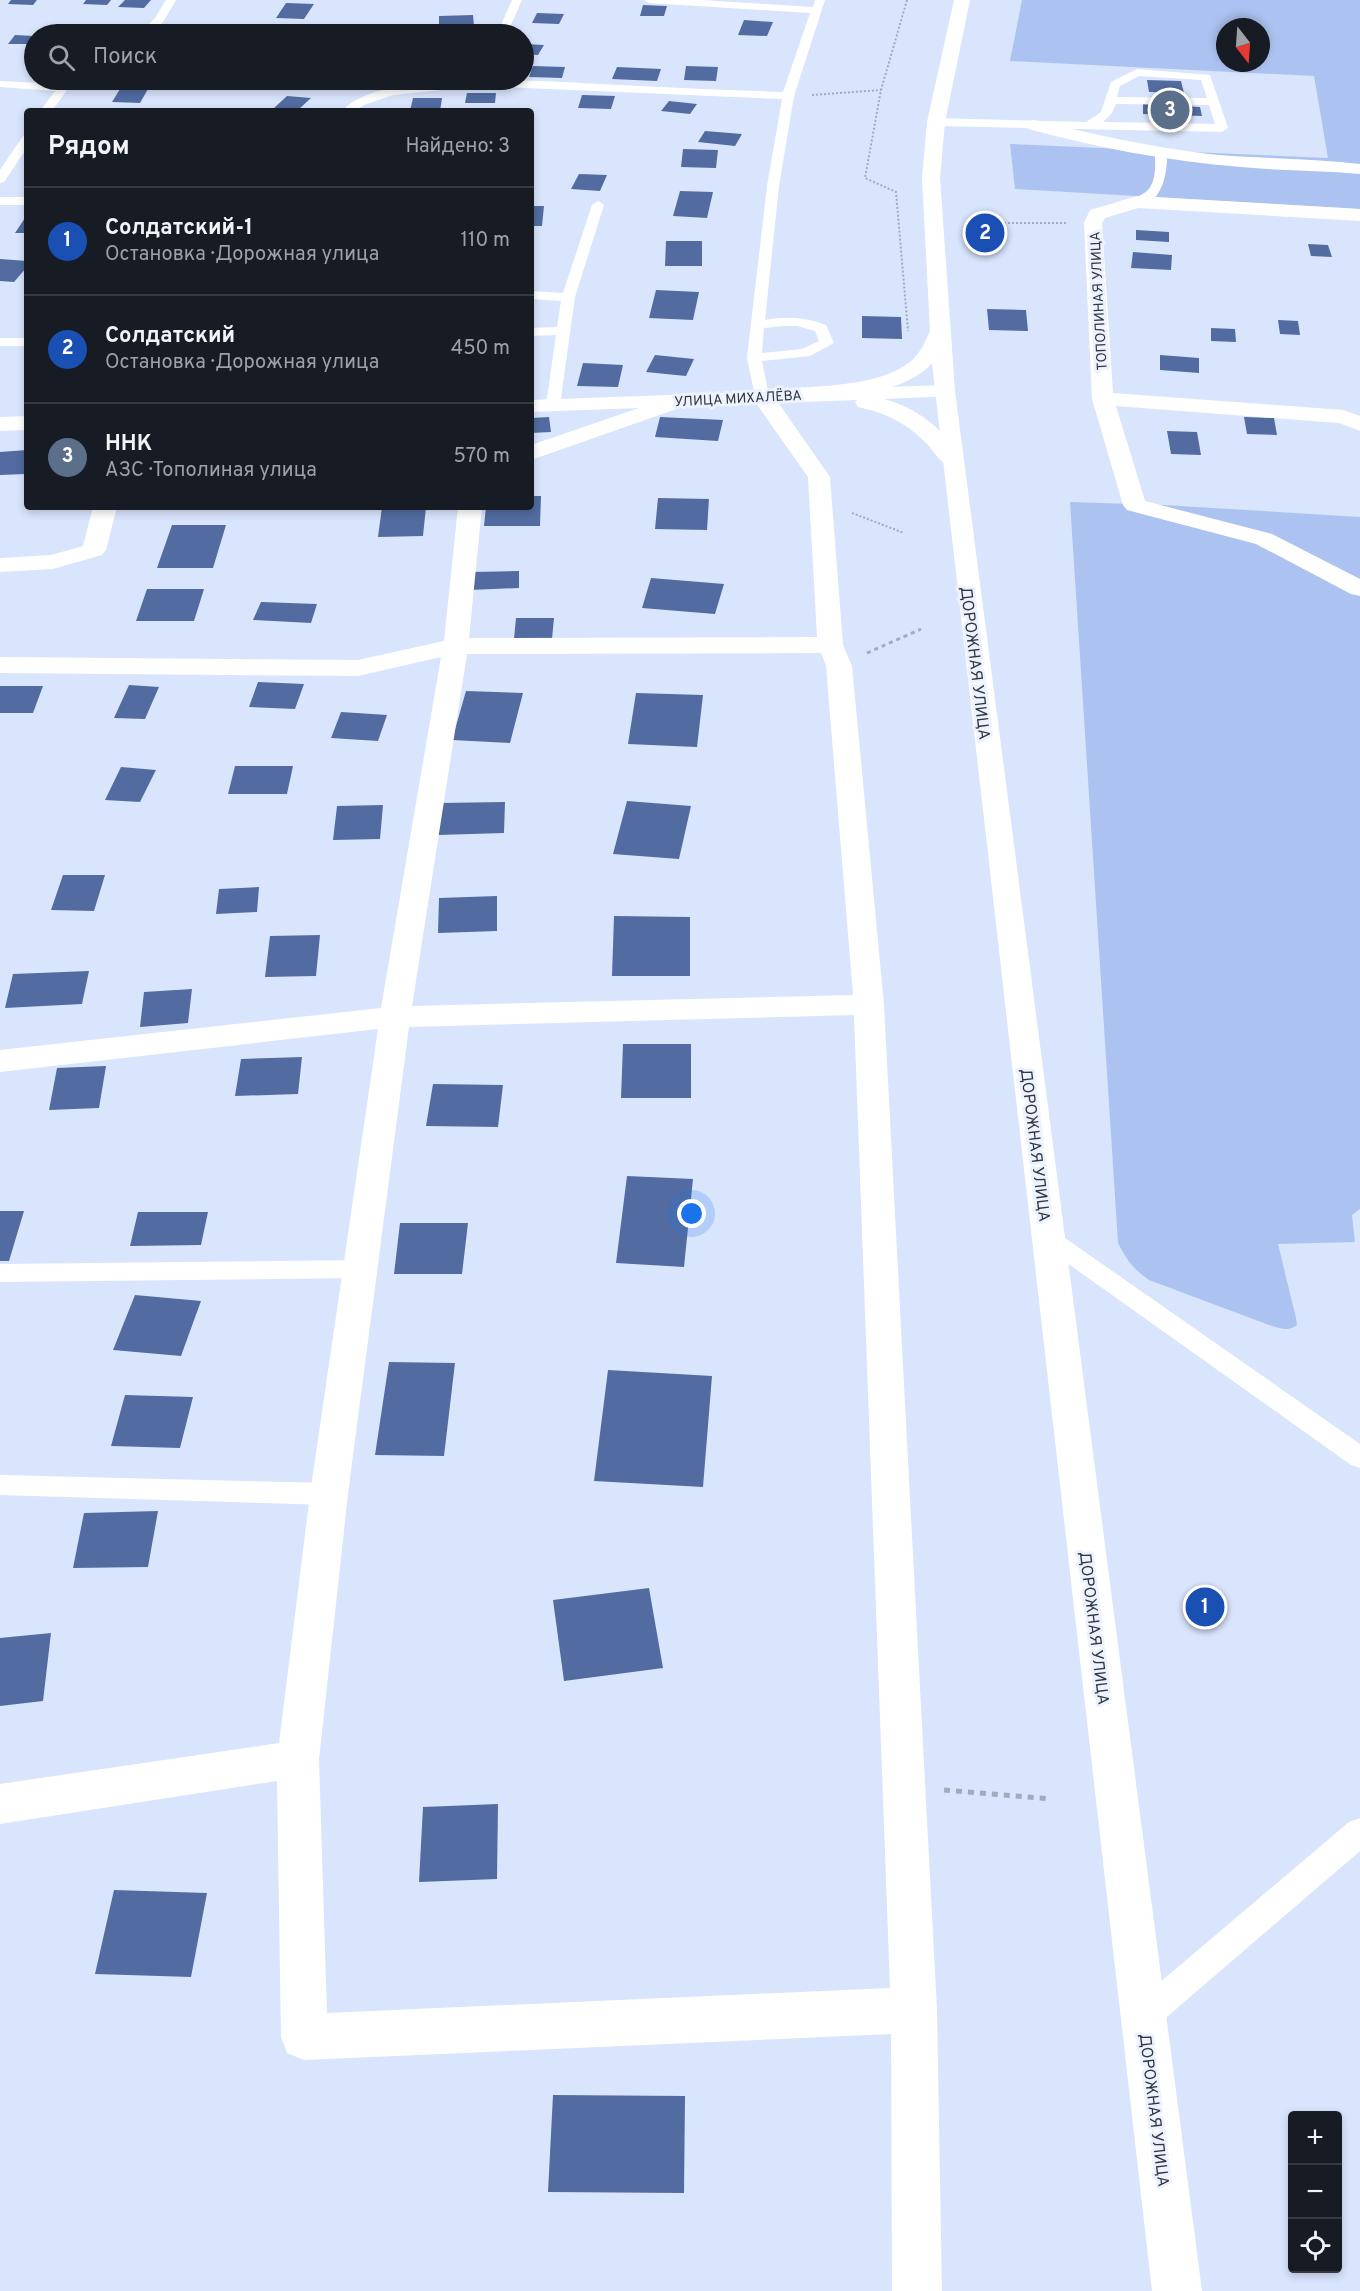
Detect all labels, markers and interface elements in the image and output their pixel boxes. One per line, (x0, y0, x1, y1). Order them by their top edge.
north arrow (1216, 18, 1270, 72)
search box (24, 24, 534, 90)
icon: search (45, 41, 78, 74)
text: Поиск (93, 44, 157, 71)
pin: 3 (1150, 88, 1190, 132)
text: Рядом (48, 131, 130, 164)
text: Найдено: 3 (406, 134, 510, 160)
pin: 2 (966, 210, 1004, 256)
text: Солдатский-1 (105, 215, 253, 242)
text: 1 (64, 228, 72, 254)
text: 110 m (461, 228, 510, 254)
street label: ТОПОЛИНАЯ УЛИЦА (1087, 231, 1112, 371)
text: Остановка · Дорожная улица (105, 242, 379, 268)
text: Солдатский (105, 323, 235, 350)
text: 2 (61, 336, 74, 362)
text: 450 m (451, 336, 510, 362)
text: Остановка · Дорожная улица (105, 350, 379, 376)
street label: УЛИЦА МИХАЛЁВА (674, 387, 802, 411)
text: ННК (105, 431, 152, 458)
text: 3 (62, 444, 74, 470)
text: 570 m (453, 444, 510, 470)
text: АЗС · Тополиная улица (105, 458, 317, 484)
street label: ДОРОЖНАЯ УЛИЦА (955, 585, 993, 741)
street label: ДОРОЖНАЯ УЛИЦА (1015, 1067, 1053, 1223)
your location (677, 1199, 706, 1228)
street label: ДОРОЖНАЯ УЛИЦА (1074, 1550, 1112, 1706)
pin: 1 (1186, 1584, 1224, 1630)
street label: ДОРОЖНАЯ УЛИЦА (1134, 2032, 1172, 2188)
map controls (1288, 2111, 1342, 2273)
button: + (1288, 2111, 1342, 2165)
button: − (1288, 2165, 1342, 2219)
button: locate (1288, 2219, 1342, 2273)

